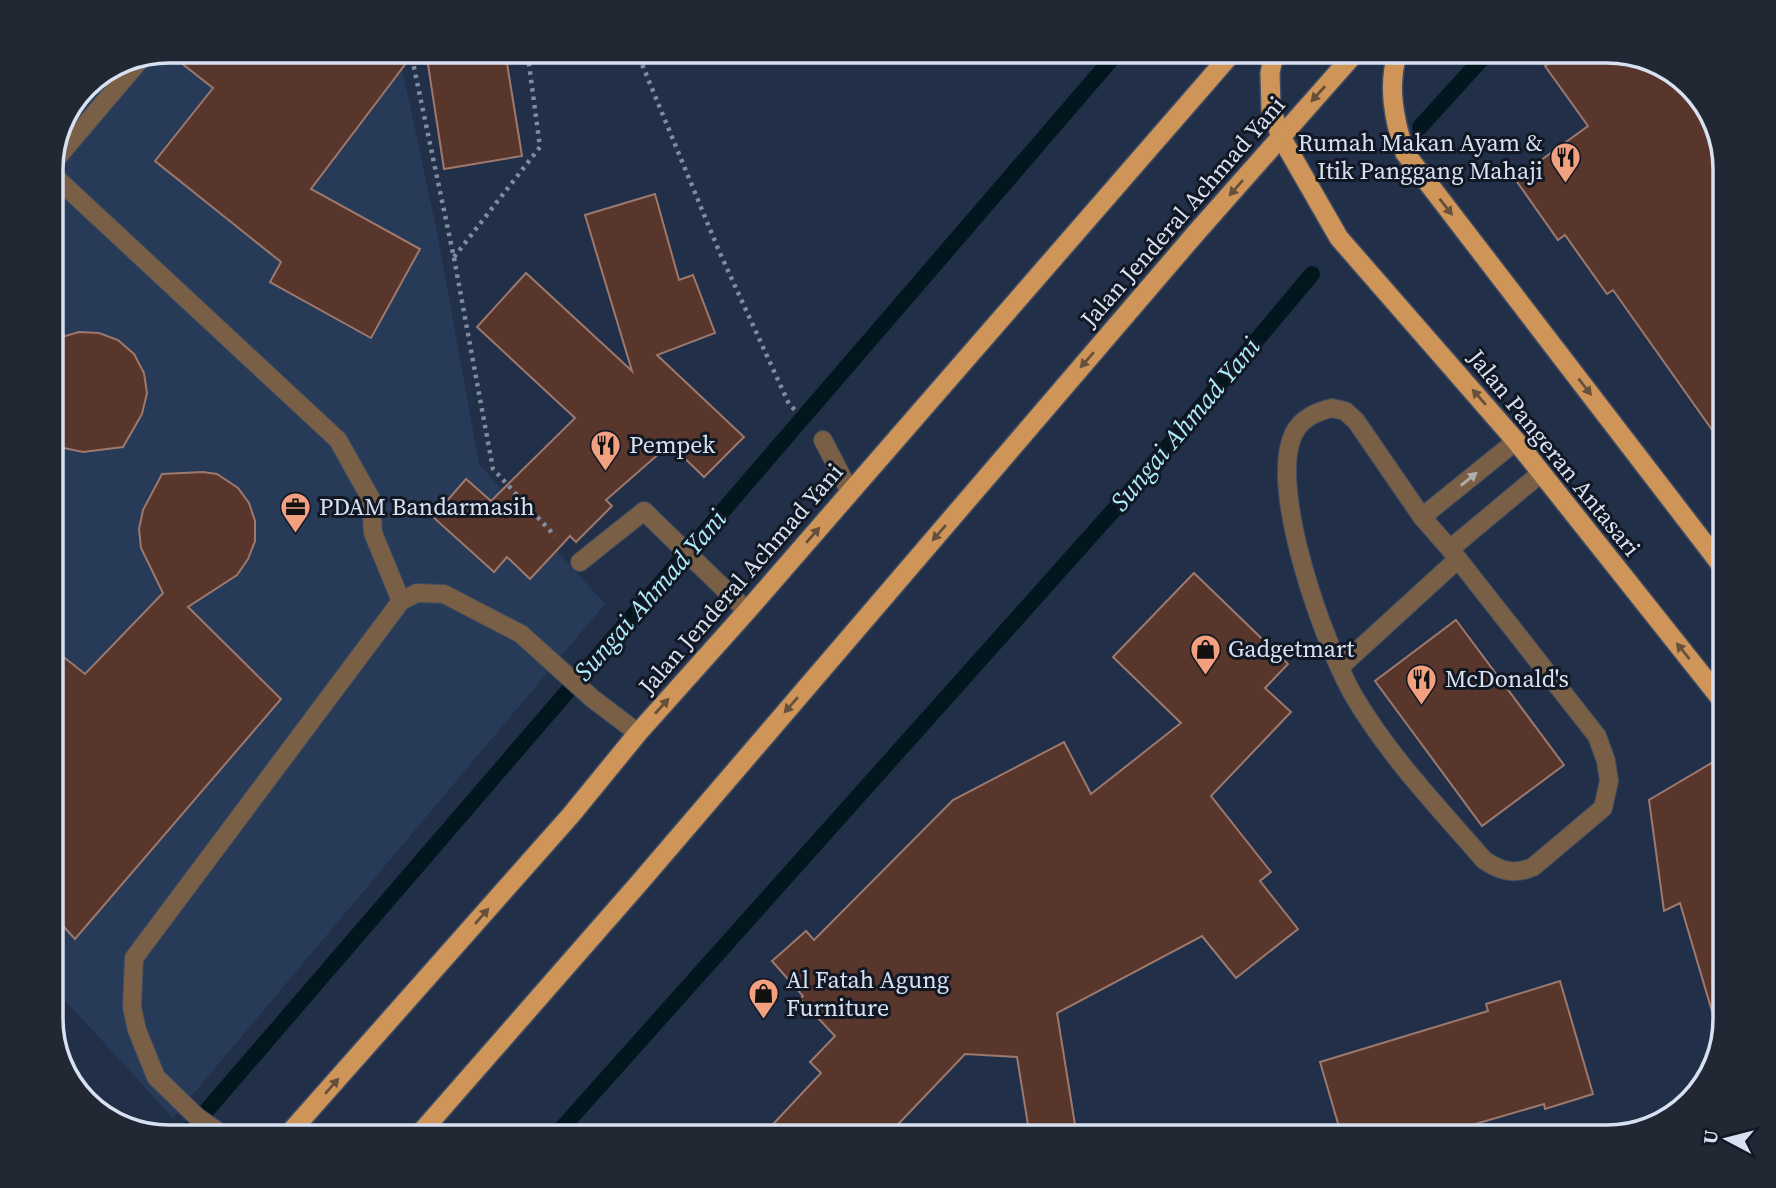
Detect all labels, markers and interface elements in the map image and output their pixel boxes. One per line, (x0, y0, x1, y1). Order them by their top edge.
one-way arrow (1311, 86, 1327, 103)
street label: Jalan Jenderal Achmad Yani (1072, 89, 1292, 335)
place label: Rumah Makan Ayam & Itik Panggang Mahaji (1298, 126, 1543, 187)
restaurant icon: Rumah Makan Ayam & Itik Panggang Mahaji (1549, 140, 1583, 184)
one-way arrow (1228, 179, 1244, 197)
one-way arrow (1439, 197, 1454, 215)
water label: Sungai Ahmad Yani (1102, 330, 1268, 518)
street label: Jalan Pangeran Antasari (1460, 342, 1648, 563)
one-way arrow (1079, 351, 1095, 369)
one-way arrow (1577, 378, 1591, 396)
one-way arrow (1471, 389, 1487, 406)
restaurant icon: Pempek (589, 428, 623, 472)
place label: Pempek (629, 428, 716, 461)
street label: Jalan Jenderal Achmad Yani (630, 456, 850, 702)
one-way arrow (1461, 472, 1478, 487)
office icon: PDAM Bandarmasih (279, 490, 313, 534)
place label: PDAM Bandarmasih (319, 490, 535, 523)
water label: Sungai Ahmad Yani (565, 502, 735, 688)
one-way arrow (931, 524, 947, 542)
one-way arrow (805, 526, 821, 544)
shop icon: Gadgetmart (1188, 632, 1222, 676)
place label: Gadgetmart (1228, 632, 1355, 665)
one-way arrow (1676, 642, 1690, 660)
restaurant icon: McDonald's (1405, 662, 1439, 706)
place label: McDonald's (1445, 662, 1569, 695)
one-way arrow (654, 697, 670, 715)
one-way arrow (784, 697, 799, 714)
one-way arrow (474, 907, 489, 924)
place label: Al Fatah Agung Furniture (786, 963, 949, 1024)
shop icon: Al Fatah Agung Furniture (746, 977, 780, 1021)
one-way arrow (324, 1077, 340, 1095)
north arrow (1692, 1104, 1762, 1174)
text: U (1696, 1128, 1724, 1145)

